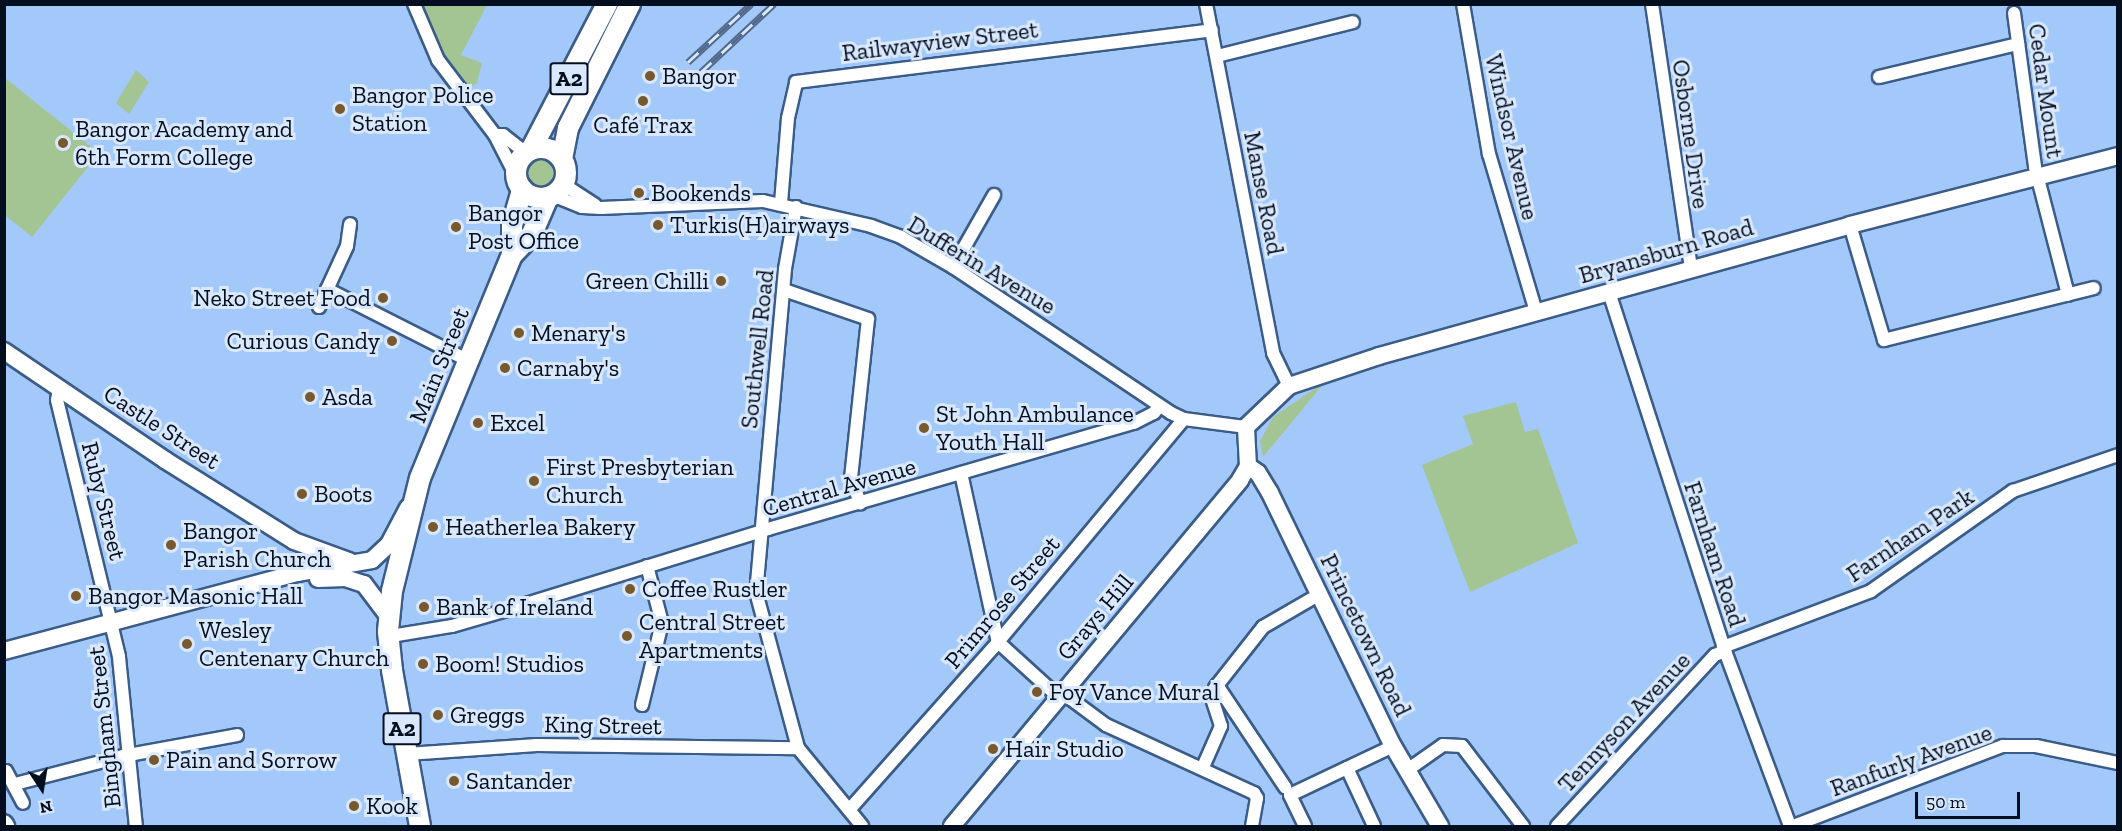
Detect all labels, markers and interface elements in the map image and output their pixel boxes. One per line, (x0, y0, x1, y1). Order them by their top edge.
street label: Railwayview Street (840, 15, 1040, 67)
street label: Cedar Mount (2022, 22, 2070, 160)
street label: Windsor Avenue (1479, 51, 1545, 223)
street label: Osborne Drive (1666, 58, 1716, 210)
road number: A2 (550, 60, 588, 98)
place label: Bangor (662, 62, 737, 90)
marker: Bangor (643, 69, 657, 83)
place label: Bangor Police Station (352, 81, 494, 137)
marker: Café Trax (636, 94, 650, 108)
marker: Bangor Police Station (333, 102, 347, 116)
place label: Café Trax (593, 111, 693, 139)
place label: Bangor Academy and 6th Form College (75, 115, 295, 171)
street label: Manse Road (1238, 129, 1290, 257)
marker: Bangor Academy and 6th Form College (56, 136, 70, 150)
place label: Bookends (651, 179, 751, 207)
marker: Bookends (632, 186, 646, 200)
place label: Bangor Post Office (468, 199, 579, 255)
street label: Dufferin Avenue (902, 209, 1062, 321)
place label: Turkis(H)airways (670, 211, 850, 239)
street label: Bryansburn Road (1576, 212, 1756, 290)
marker: Turkis(H)airways (651, 218, 665, 232)
marker: Bangor Post Office (449, 220, 463, 234)
place label: Green Chilli (585, 267, 709, 295)
street label: Southwell Road (734, 268, 780, 430)
marker: Green Chilli (714, 274, 728, 288)
place label: Neko Street Food (193, 284, 371, 312)
marker: Neko Street Food (376, 291, 390, 305)
street label: Main Street (403, 303, 475, 427)
place label: Menary's (531, 319, 626, 347)
marker: Menary's (512, 326, 526, 340)
place label: Curious Candy (226, 327, 380, 355)
marker: Curious Candy (385, 334, 399, 348)
place label: Carnaby's (517, 354, 619, 382)
marker: Carnaby's (498, 361, 512, 375)
street label: Castle Street (98, 379, 226, 475)
place label: Asda (322, 383, 373, 411)
marker: Asda (303, 390, 317, 404)
place label: St John Ambulance Youth Hall (936, 400, 1135, 456)
place label: Excel (490, 409, 545, 437)
marker: Excel (471, 416, 485, 430)
marker: St John Ambulance Youth Hall (917, 421, 931, 435)
street label: Ruby Street (75, 439, 133, 563)
street label: Central Avenue (759, 451, 919, 523)
place label: First Presbyterian Church (546, 453, 734, 509)
marker: First Presbyterian Church (527, 474, 541, 488)
street label: Farnham Road (1678, 478, 1752, 630)
place label: Boots (314, 480, 373, 508)
street label: Farnham Park (1841, 482, 1979, 588)
marker: Boots (295, 487, 309, 501)
place label: Heatherlea Bakery (445, 513, 635, 541)
place label: Bangor Parish Church (183, 517, 331, 573)
marker: Heatherlea Bakery (426, 520, 440, 534)
street label: Primrose Street (938, 530, 1066, 674)
marker: Bangor Parish Church (164, 538, 178, 552)
street label: Princetown Road (1314, 549, 1418, 721)
street label: Grays Hill (1051, 568, 1139, 666)
place label: Coffee Rustler (642, 575, 788, 603)
place label: Bangor Masonic Hall (88, 582, 303, 610)
marker: Coffee Rustler (623, 582, 637, 596)
marker: Bangor Masonic Hall (69, 589, 83, 603)
place label: Bank of Ireland (436, 593, 593, 621)
marker: Bank of Ireland (417, 600, 431, 614)
place label: Central Street Apartments (639, 608, 785, 664)
place label: Wesley Centenary Church (199, 616, 390, 672)
marker: Central Street Apartments (620, 629, 634, 643)
marker: Wesley Centenary Church (180, 637, 194, 651)
street label: Bingham Street (81, 645, 127, 809)
street label: Tennyson Avenue (1552, 646, 1696, 798)
place label: Boom! Studios (435, 650, 584, 678)
marker: Boom! Studios (416, 657, 430, 671)
place label: Foy Vance Mural (1049, 678, 1221, 706)
marker: Foy Vance Mural (1030, 685, 1044, 699)
place label: Greggs (450, 701, 525, 729)
marker: Greggs (431, 708, 445, 722)
road number: A2 (382, 710, 422, 748)
street label: King Street (544, 710, 662, 740)
street label: Ranfurly Avenue (1826, 717, 1996, 803)
place label: Hair Studio (1005, 735, 1124, 763)
marker: Hair Studio (986, 742, 1000, 756)
place label: Pain and Sorrow (166, 746, 337, 774)
marker: Pain and Sorrow (147, 753, 161, 767)
north arrow (12, 759, 72, 819)
place label: Santander (466, 767, 573, 795)
marker: Santander (447, 774, 461, 788)
scale bar (1918, 780, 2023, 818)
text: 50 m (1926, 791, 1965, 813)
place label: Kook (366, 792, 418, 820)
text: N (38, 797, 54, 818)
marker: Kook (347, 799, 361, 813)

